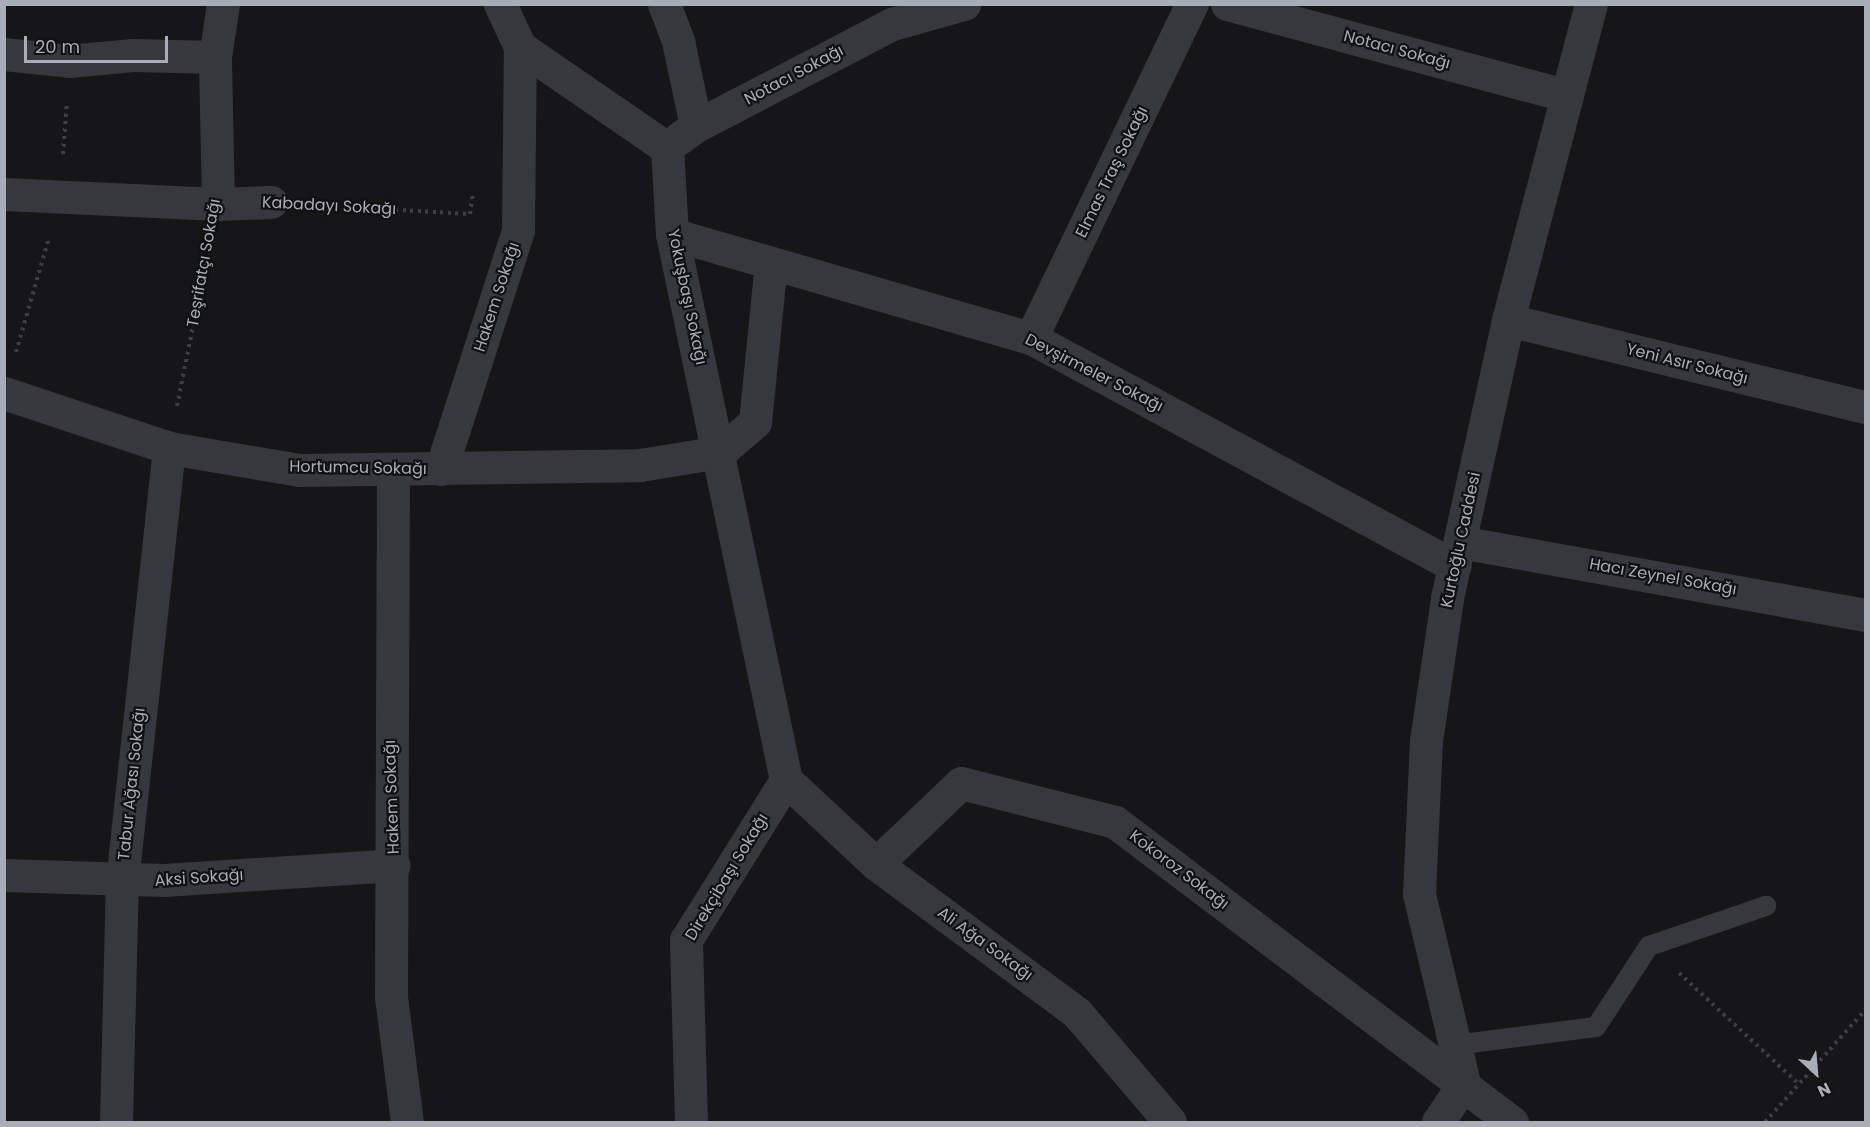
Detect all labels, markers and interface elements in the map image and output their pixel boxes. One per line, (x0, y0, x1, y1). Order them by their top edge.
scale bar (27, 24, 171, 62)
street label: Notacı Sokağı (1342, 27, 1452, 73)
text: 20 m (35, 34, 80, 59)
street label: Notacı Sokağı (741, 41, 847, 109)
street label: Elmas Traş Sokağı (1072, 103, 1152, 241)
street label: Kabadayı Sokağı (261, 193, 397, 219)
street label: Teşrifatçı Sokağı (183, 197, 225, 329)
street label: Yokuşbaşı Sokağı (663, 227, 711, 367)
street label: Hakem Sokağı (470, 240, 524, 354)
street label: Devşirmeler Sokağı (1022, 330, 1166, 416)
street label: Yeni Asır Sokağı (1624, 340, 1750, 388)
street label: Hortumcu Sokağı (289, 457, 427, 479)
street label: Kurtoğlu Caddesi (1437, 470, 1485, 610)
street label: Hacı Zeynel Sokağı (1588, 555, 1738, 599)
street label: Tabur Ağası Sokağı (114, 707, 150, 861)
street label: Hakem Sokağı (380, 740, 404, 854)
street label: Direkçibaşı Sokağı (682, 810, 772, 944)
street label: Kokoroz Sokağı (1126, 826, 1232, 914)
street label: Aksi Sokağı (154, 865, 244, 891)
street label: Ali Ağa Sokağı (934, 903, 1036, 985)
north arrow (1786, 1043, 1846, 1103)
text: N (1814, 1077, 1835, 1103)

